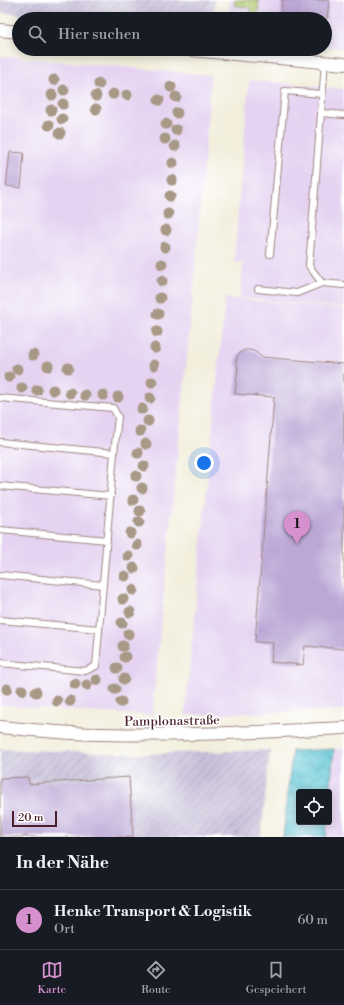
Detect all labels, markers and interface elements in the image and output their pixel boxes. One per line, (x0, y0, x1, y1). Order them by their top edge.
search box (12, 12, 332, 56)
icon: search (26, 23, 48, 45)
text: Hier suchen (58, 25, 140, 44)
your location (194, 453, 214, 473)
pin: 1 (284, 511, 310, 544)
street label: Pamplonastraße (124, 712, 220, 730)
map controls (296, 789, 332, 825)
button: locate (296, 789, 332, 825)
scale bar (12, 809, 57, 828)
text: 20 m (18, 811, 43, 825)
text: In der Nähe (16, 852, 109, 874)
text: Henke Transport & Logistik (54, 902, 252, 921)
text: 1 (26, 912, 32, 928)
text: 60 m (297, 912, 328, 928)
text: Ort (54, 921, 75, 937)
tab: Karte (38, 959, 66, 997)
tab: Route (141, 959, 171, 997)
tab: Gespeichert (246, 959, 306, 997)

